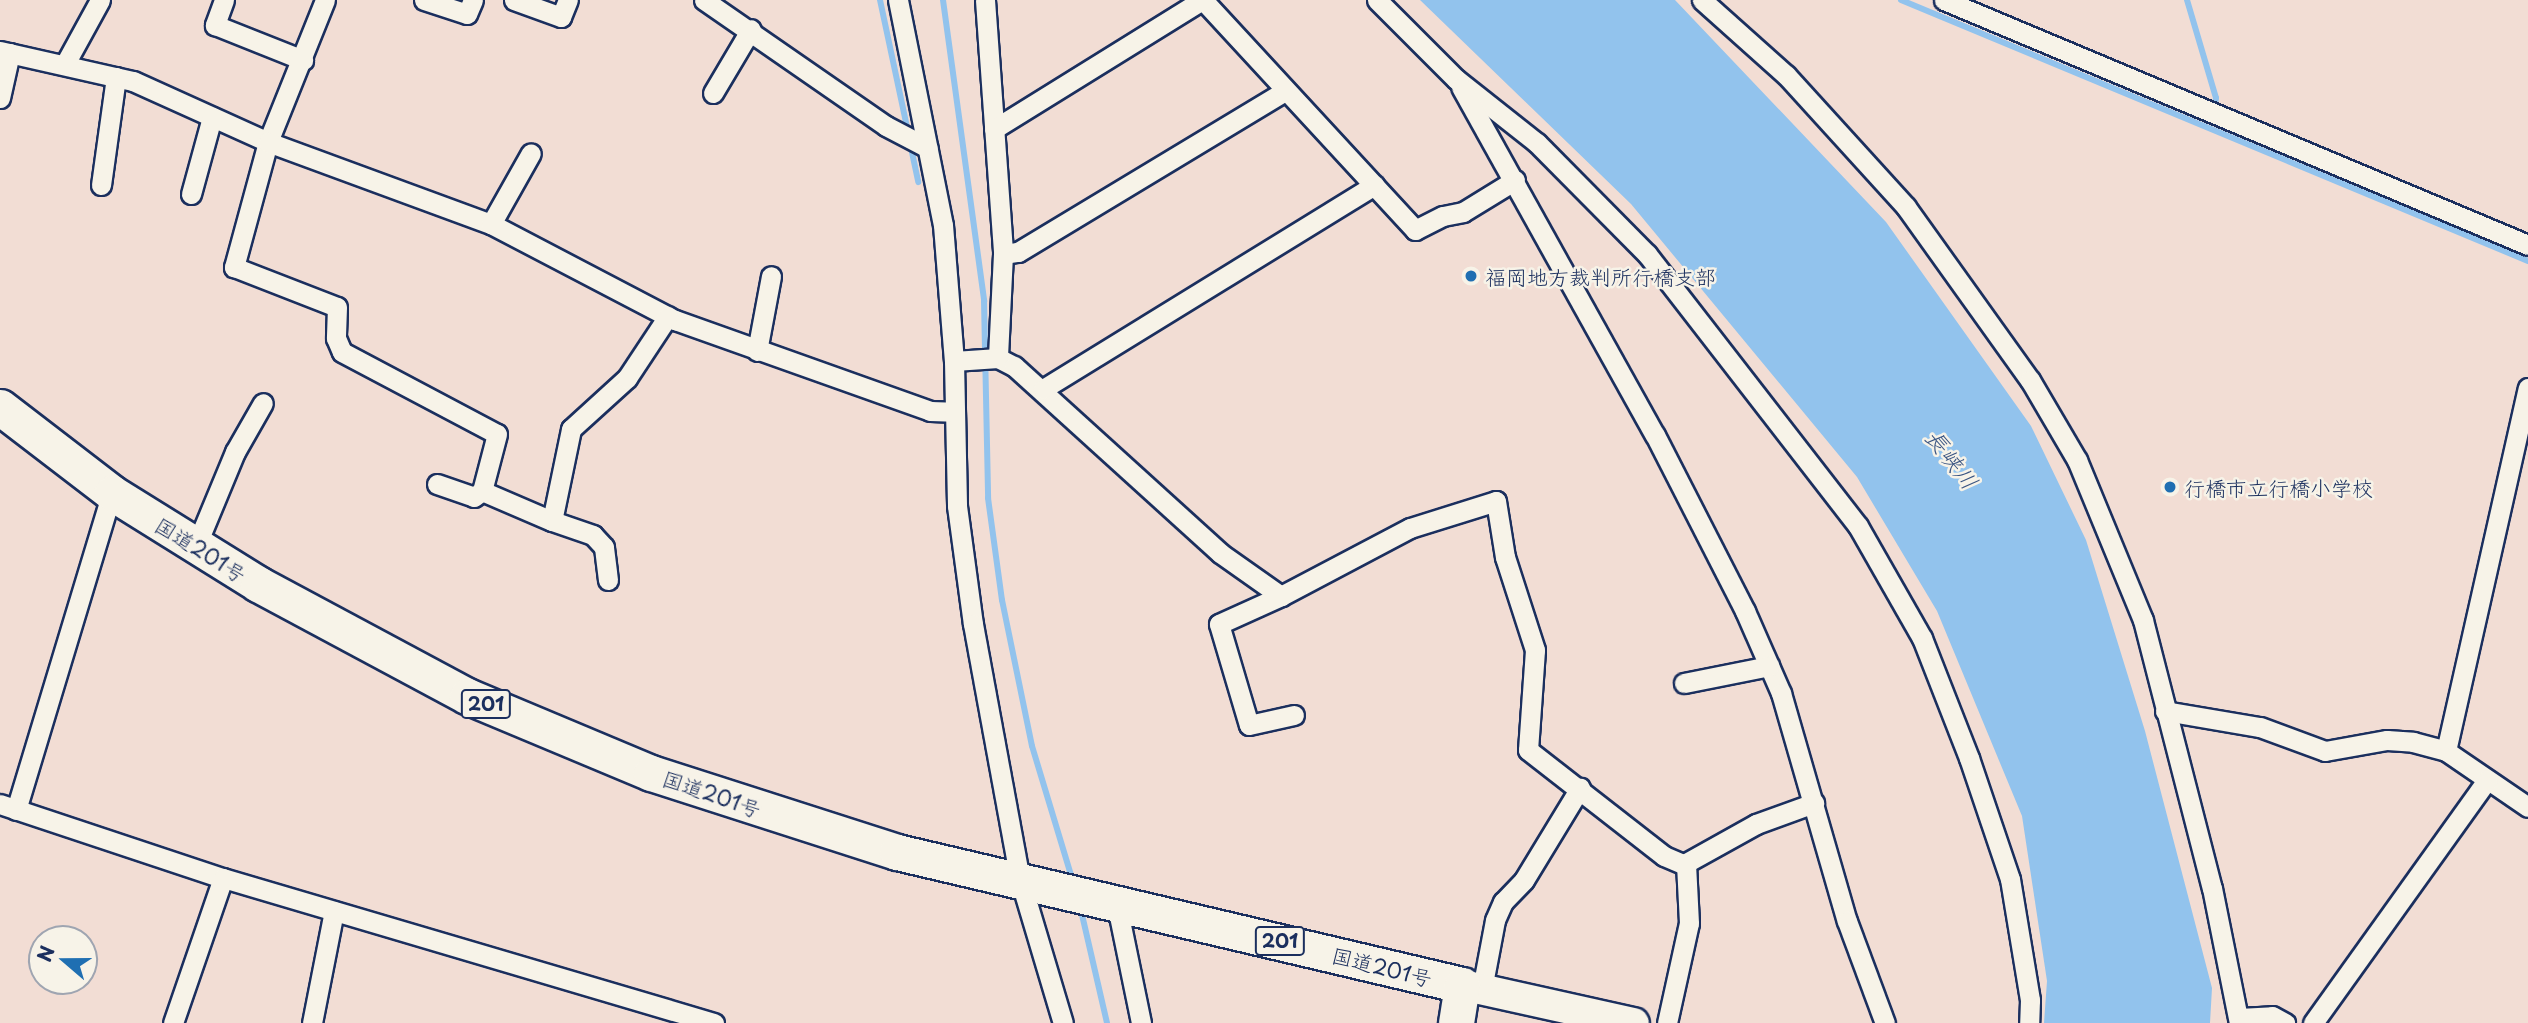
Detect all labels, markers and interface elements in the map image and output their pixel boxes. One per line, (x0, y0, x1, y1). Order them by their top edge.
place label: 福岡地方裁判所行橋支部 (1485, 263, 1716, 289)
marker: 福岡地方裁判所行橋支部 (1463, 268, 1479, 284)
water label: 長峡川 (1920, 423, 1984, 495)
place label: 行橋市立行橋小学校 (2184, 474, 2373, 500)
marker: 行橋市立行橋小学校 (2162, 479, 2178, 495)
street label: 国道201号 (151, 511, 251, 587)
road number: 201 (460, 688, 512, 720)
street label: 国道201号 (659, 764, 765, 822)
north arrow (28, 925, 98, 995)
road number: 201 (1254, 925, 1306, 956)
street label: 国道201号 (1329, 941, 1435, 991)
text: N (29, 942, 61, 965)

